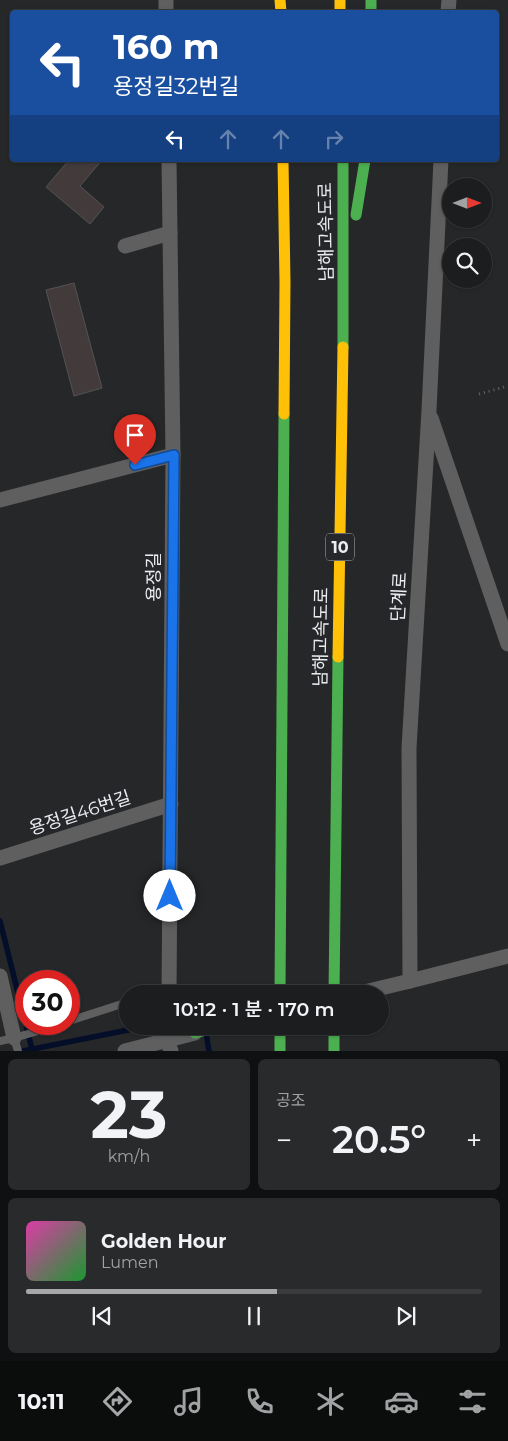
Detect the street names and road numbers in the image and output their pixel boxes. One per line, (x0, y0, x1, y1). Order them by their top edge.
street label: 남해고속도로 (314, 182, 338, 282)
road number: 10 (326, 534, 354, 560)
street label: 용정길 (143, 552, 165, 602)
street label: 단계로 (387, 572, 411, 622)
street label: 남해고속도로 (309, 587, 333, 687)
street label: 용정길46번길 (26, 786, 134, 840)

